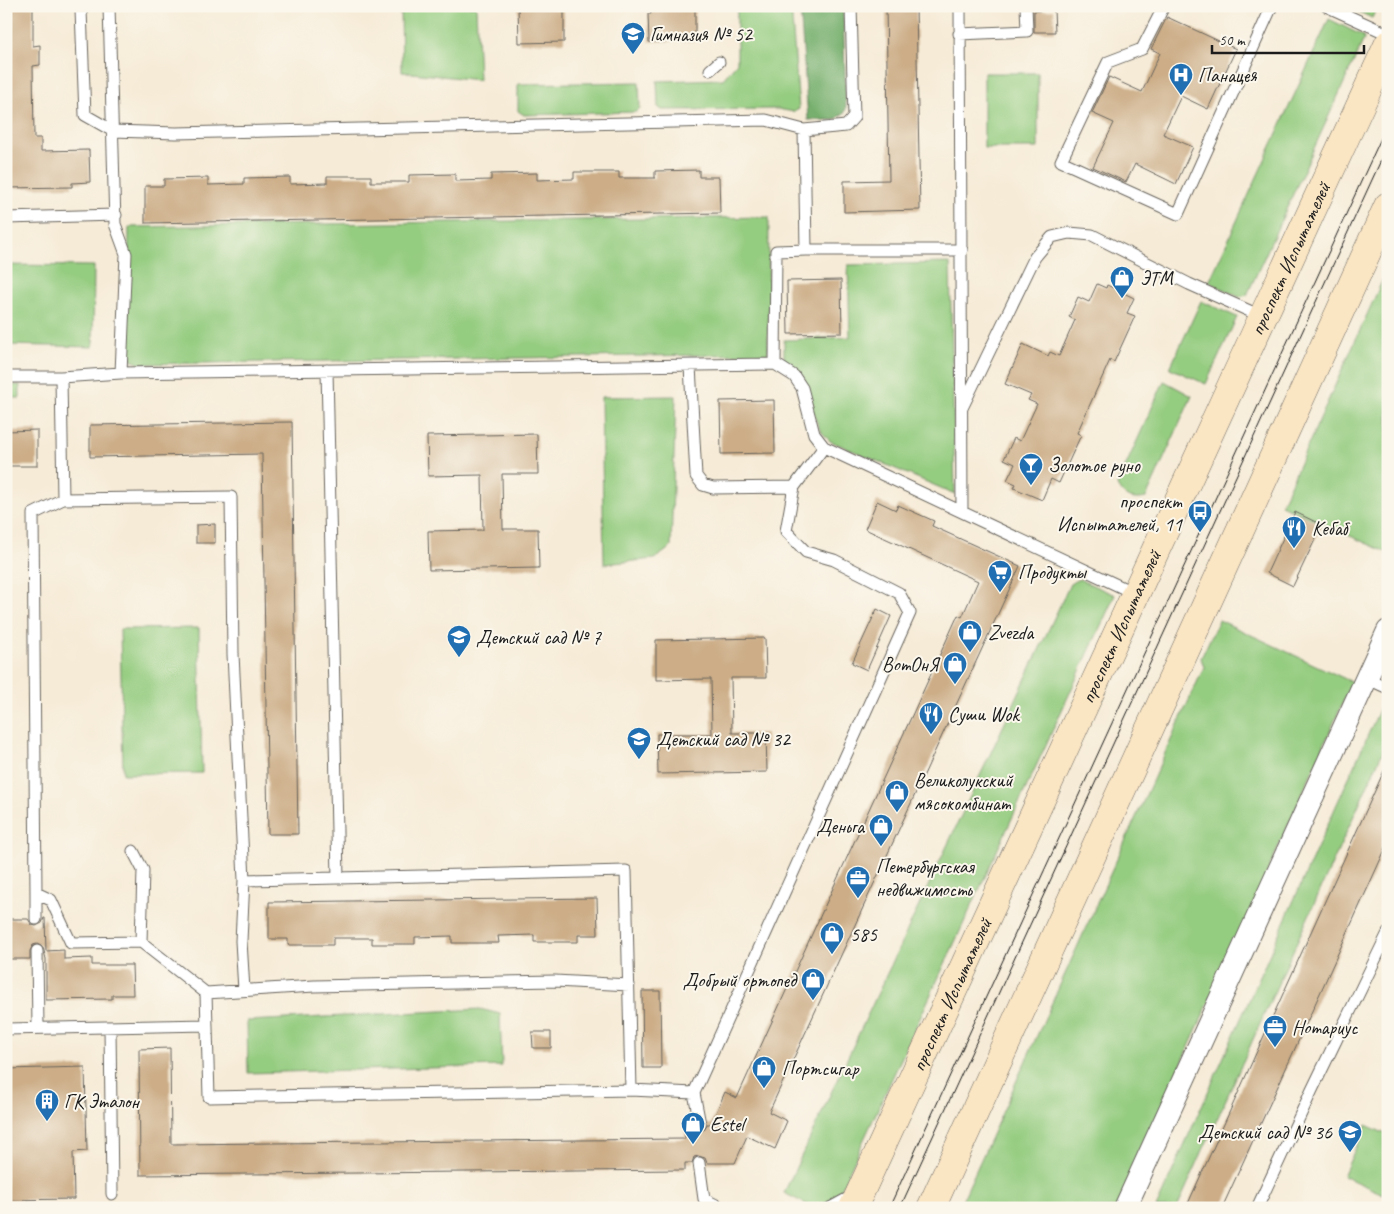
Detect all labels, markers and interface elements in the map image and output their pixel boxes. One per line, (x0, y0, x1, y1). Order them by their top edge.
school or university icon: Гимназия № 52 (620, 21, 646, 55)
place label: Гимназия № 52 (650, 22, 754, 47)
scale bar (1212, 22, 1364, 54)
text: 50 m (1219, 31, 1246, 50)
hospital icon: Панацея (1168, 62, 1194, 96)
place label: Панацея (1198, 63, 1257, 88)
street label: проспект Испытателей (1244, 177, 1337, 339)
shop icon: ЭТМ (1109, 265, 1135, 299)
place label: ЭТМ (1140, 266, 1174, 291)
bar icon: Золотое руно (1018, 452, 1044, 486)
place label: Золотое руно (1048, 453, 1141, 478)
place label: проспект Испытателей, 11 (1057, 489, 1183, 537)
bus stop icon: проспект Испытателей, 11 (1187, 499, 1213, 533)
restaurant icon: Кебаб (1281, 515, 1307, 549)
place label: Кебаб (1312, 516, 1351, 541)
street label: проспект Испытателей (1075, 545, 1168, 707)
supermarket icon: Продукты (987, 559, 1013, 593)
place label: Продукты (1018, 560, 1087, 585)
shop icon: Zvezda (957, 619, 983, 653)
place label: Zvezda (988, 620, 1035, 645)
school or university icon: Детский сад № 7 (446, 624, 472, 658)
place label: Детский сад № 7 (476, 625, 602, 650)
shop icon: ВотОнЯ (942, 651, 968, 685)
place label: ВотОнЯ (882, 652, 941, 677)
restaurant icon: Суши Wok (918, 701, 944, 735)
place label: Суши Wok (948, 702, 1020, 727)
school or university icon: Детский сад № 32 (626, 726, 652, 760)
place label: Детский сад № 32 (656, 727, 792, 752)
place label: Великолукский мясокомбинат (914, 768, 1014, 816)
shop icon: Великолукский мясокомбинат (884, 779, 910, 813)
shop icon: Деньга (868, 813, 894, 847)
place label: Деньга (816, 814, 866, 839)
place label: Петербургская недвижимость (876, 854, 976, 902)
office icon: Петербургская недвижимость (845, 865, 871, 899)
street label: проспект Испытателей (906, 913, 998, 1075)
shop icon: 585 (819, 921, 845, 955)
place label: 585 (850, 922, 878, 947)
shop icon: Добрый ортопед (800, 967, 826, 1001)
place label: Добрый ортопед (683, 968, 798, 993)
office icon: Нотариус (1262, 1014, 1288, 1048)
place label: Нотариус (1292, 1015, 1358, 1040)
shop icon: Портсигар (751, 1055, 777, 1089)
place label: Портсигар (782, 1056, 860, 1081)
building icon: ГК Эталон (34, 1088, 60, 1122)
place label: ГК Эталон (64, 1089, 140, 1114)
shop icon: Estel (680, 1111, 706, 1145)
place label: Estel (710, 1112, 748, 1137)
school or university icon: Детский сад № 36 (1337, 1119, 1363, 1153)
place label: Детский сад № 36 (1198, 1120, 1333, 1145)

